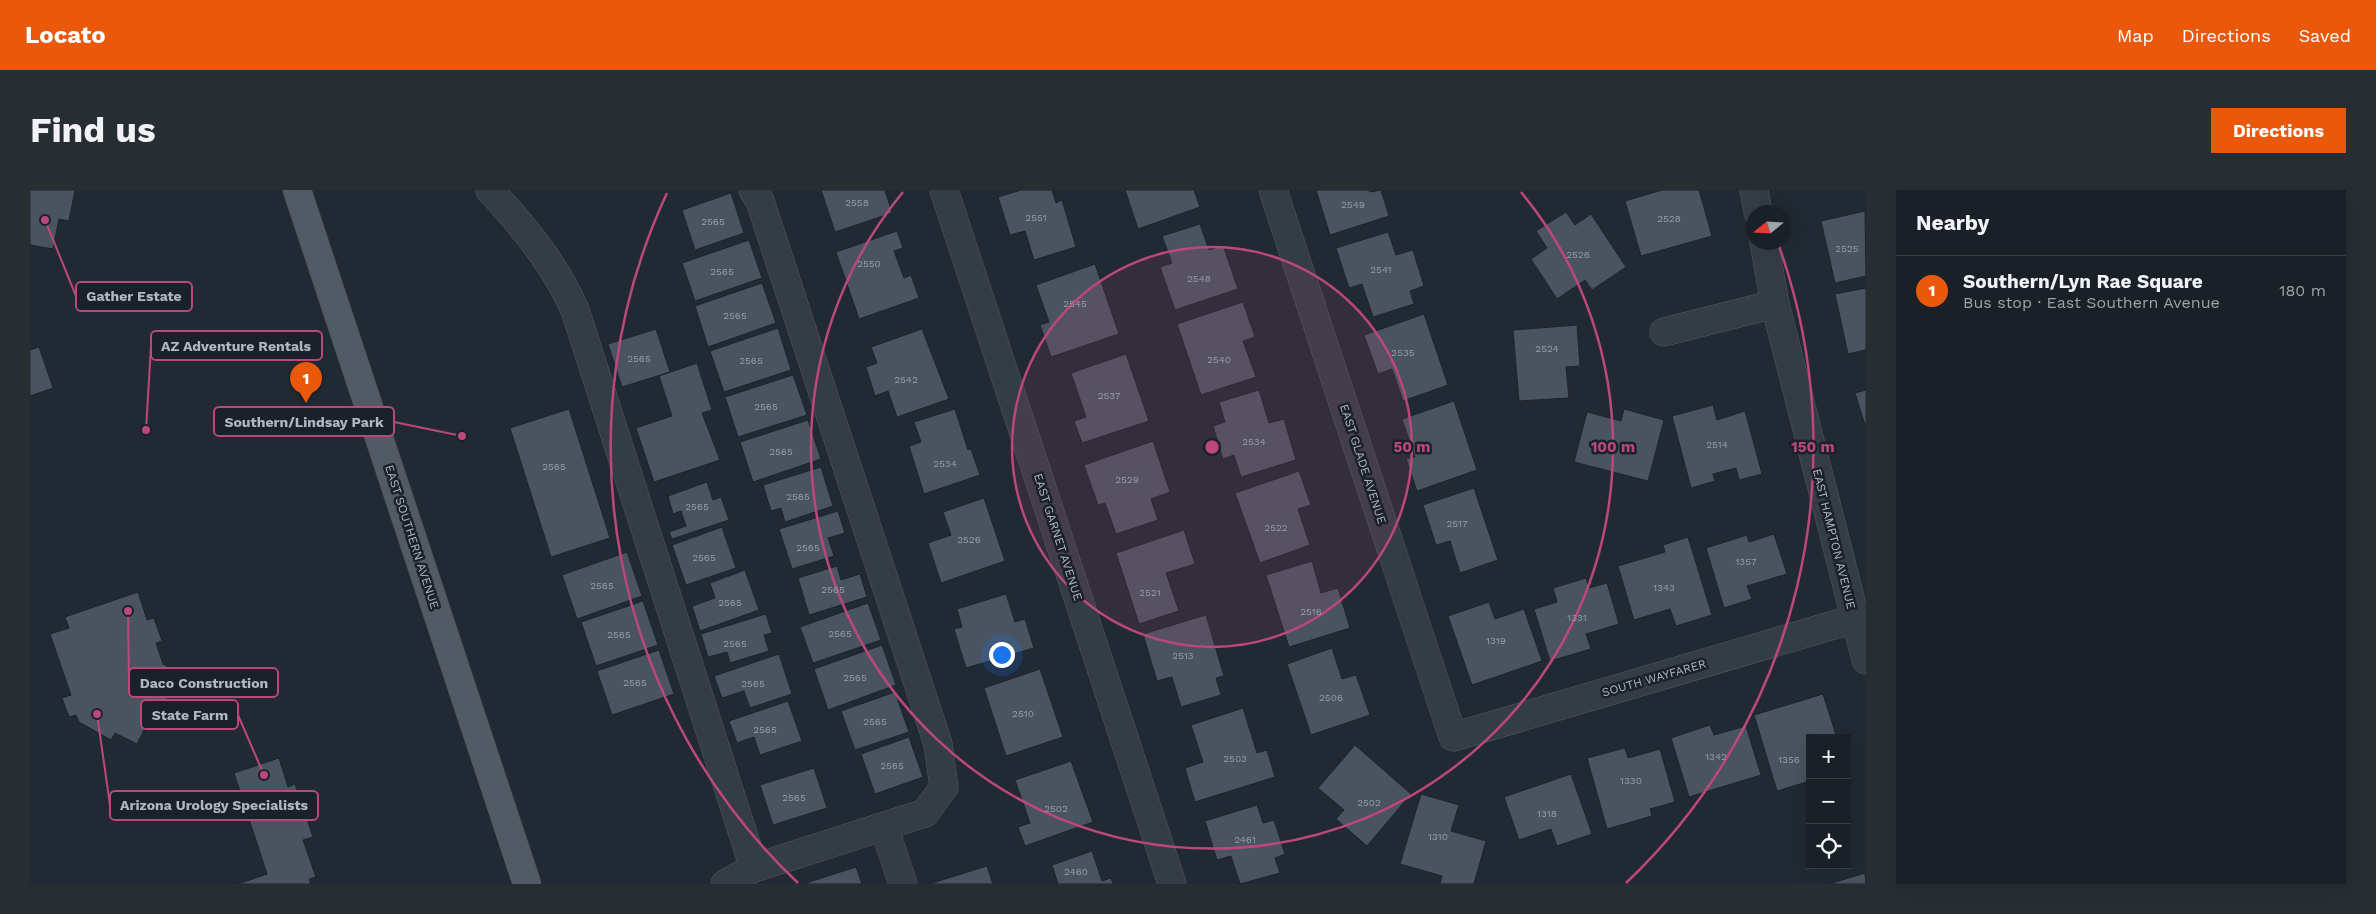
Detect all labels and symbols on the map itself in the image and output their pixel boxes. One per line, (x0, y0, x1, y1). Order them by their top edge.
house number: 2558 (845, 197, 869, 208)
house number: 2549 (1341, 199, 1365, 210)
north arrow (1746, 205, 1791, 250)
house number: 2551 (1025, 212, 1047, 223)
house number: 2528 (1657, 213, 1681, 224)
house number: 2565 (701, 216, 725, 227)
house number: 2525 (1835, 243, 1859, 254)
house number: 2526 (1566, 249, 1590, 260)
house number: 2550 (857, 258, 881, 269)
house number: 2541 (1370, 264, 1392, 275)
house number: 2565 (710, 266, 734, 277)
house number: 2548 (1187, 273, 1211, 284)
callout: Gather Estate (76, 282, 192, 311)
text: Gather Estate (86, 288, 182, 304)
house number: 2545 (1063, 298, 1087, 309)
house number: 2565 (723, 310, 747, 321)
callout: AZ Adventure Rentals (151, 331, 322, 360)
text: AZ Adventure Rentals (161, 338, 312, 354)
house number: 2524 (1535, 343, 1559, 354)
house number: 2535 (1391, 347, 1415, 358)
house number: 2565 (627, 353, 651, 364)
house number: 2540 (1207, 354, 1231, 365)
house number: 2565 (739, 355, 763, 366)
pin: 1 (290, 362, 322, 403)
house number: 2542 (894, 374, 918, 385)
house number: 2537 (1098, 390, 1121, 401)
house number: 2565 (754, 401, 778, 412)
street label: EAST GLADE AVENUE (1337, 402, 1389, 526)
callout: Southern/Lindsay Park (214, 407, 394, 436)
text: Southern/Lindsay Park (224, 414, 384, 430)
house number: 2534 (1242, 436, 1266, 447)
centre of rings (1203, 438, 1221, 456)
text: 50 m (1394, 438, 1430, 456)
text: 100 m (1591, 438, 1635, 456)
text: 150 m (1791, 438, 1835, 456)
house number: 2514 (1706, 439, 1728, 450)
house number: 2565 (769, 446, 793, 457)
house number: 2534 (933, 458, 957, 469)
house number: 2565 (542, 461, 566, 472)
street label: EAST SOUTHERN AVENUE (382, 463, 442, 611)
street label: EAST HAMPTON AVENUE (1810, 467, 1858, 611)
street label: EAST GARNET AVENUE (1031, 472, 1085, 603)
house number: 2529 (1115, 474, 1139, 485)
house number: 2565 (786, 491, 810, 502)
house number: 2565 (685, 501, 709, 512)
house number: 2517 (1446, 518, 1468, 529)
house number: 2522 (1264, 522, 1288, 533)
house number: 2526 (957, 534, 981, 545)
house number: 2565 (796, 542, 820, 553)
house number: 2565 (692, 552, 716, 563)
house number: 1357 (1735, 556, 1757, 567)
house number: 2565 (590, 580, 614, 591)
house number: 1343 (1653, 582, 1675, 593)
house number: 2565 (821, 584, 845, 595)
house number: 2521 (1139, 587, 1161, 598)
house number: 2565 (718, 597, 742, 608)
house number: 2516 (1300, 606, 1322, 617)
house number: 1331 (1567, 612, 1587, 623)
house number: 2565 (828, 628, 852, 639)
house number: 2565 (607, 629, 631, 640)
house number: 1319 (1486, 635, 1506, 646)
house number: 2565 (723, 638, 747, 649)
your location (989, 642, 1015, 668)
house number: 2513 (1172, 650, 1194, 661)
street label: SOUTH WAYFARER (1600, 656, 1708, 700)
callout: Daco Construction (129, 668, 278, 697)
house number: 2565 (843, 672, 867, 683)
text: Daco Construction (140, 675, 268, 691)
house number: 2565 (623, 677, 647, 688)
house number: 2565 (741, 678, 765, 689)
house number: 2506 (1319, 692, 1343, 703)
callout: State Farm (141, 700, 238, 729)
text: State Farm (152, 707, 228, 723)
house number: 2510 (1012, 708, 1034, 719)
house number: 2565 (863, 716, 887, 727)
house number: 2565 (753, 724, 777, 735)
house number: 1342 (1705, 751, 1727, 762)
house number: 2503 (1223, 753, 1247, 764)
house number: 1356 (1778, 754, 1800, 765)
house number: 2565 (880, 760, 904, 771)
house number: 1330 (1620, 775, 1642, 786)
callout: Arizona Urology Specialists (110, 791, 318, 820)
house number: 2565 (782, 792, 806, 803)
text: Arizona Urology Specialists (120, 797, 309, 813)
house number: 2502 (1357, 797, 1381, 808)
house number: 2502 (1044, 803, 1068, 814)
house number: 1318 (1537, 808, 1557, 819)
house number: 1310 (1428, 831, 1448, 842)
house number: 2461 (1234, 834, 1256, 845)
house number: 2460 (1064, 866, 1088, 877)

